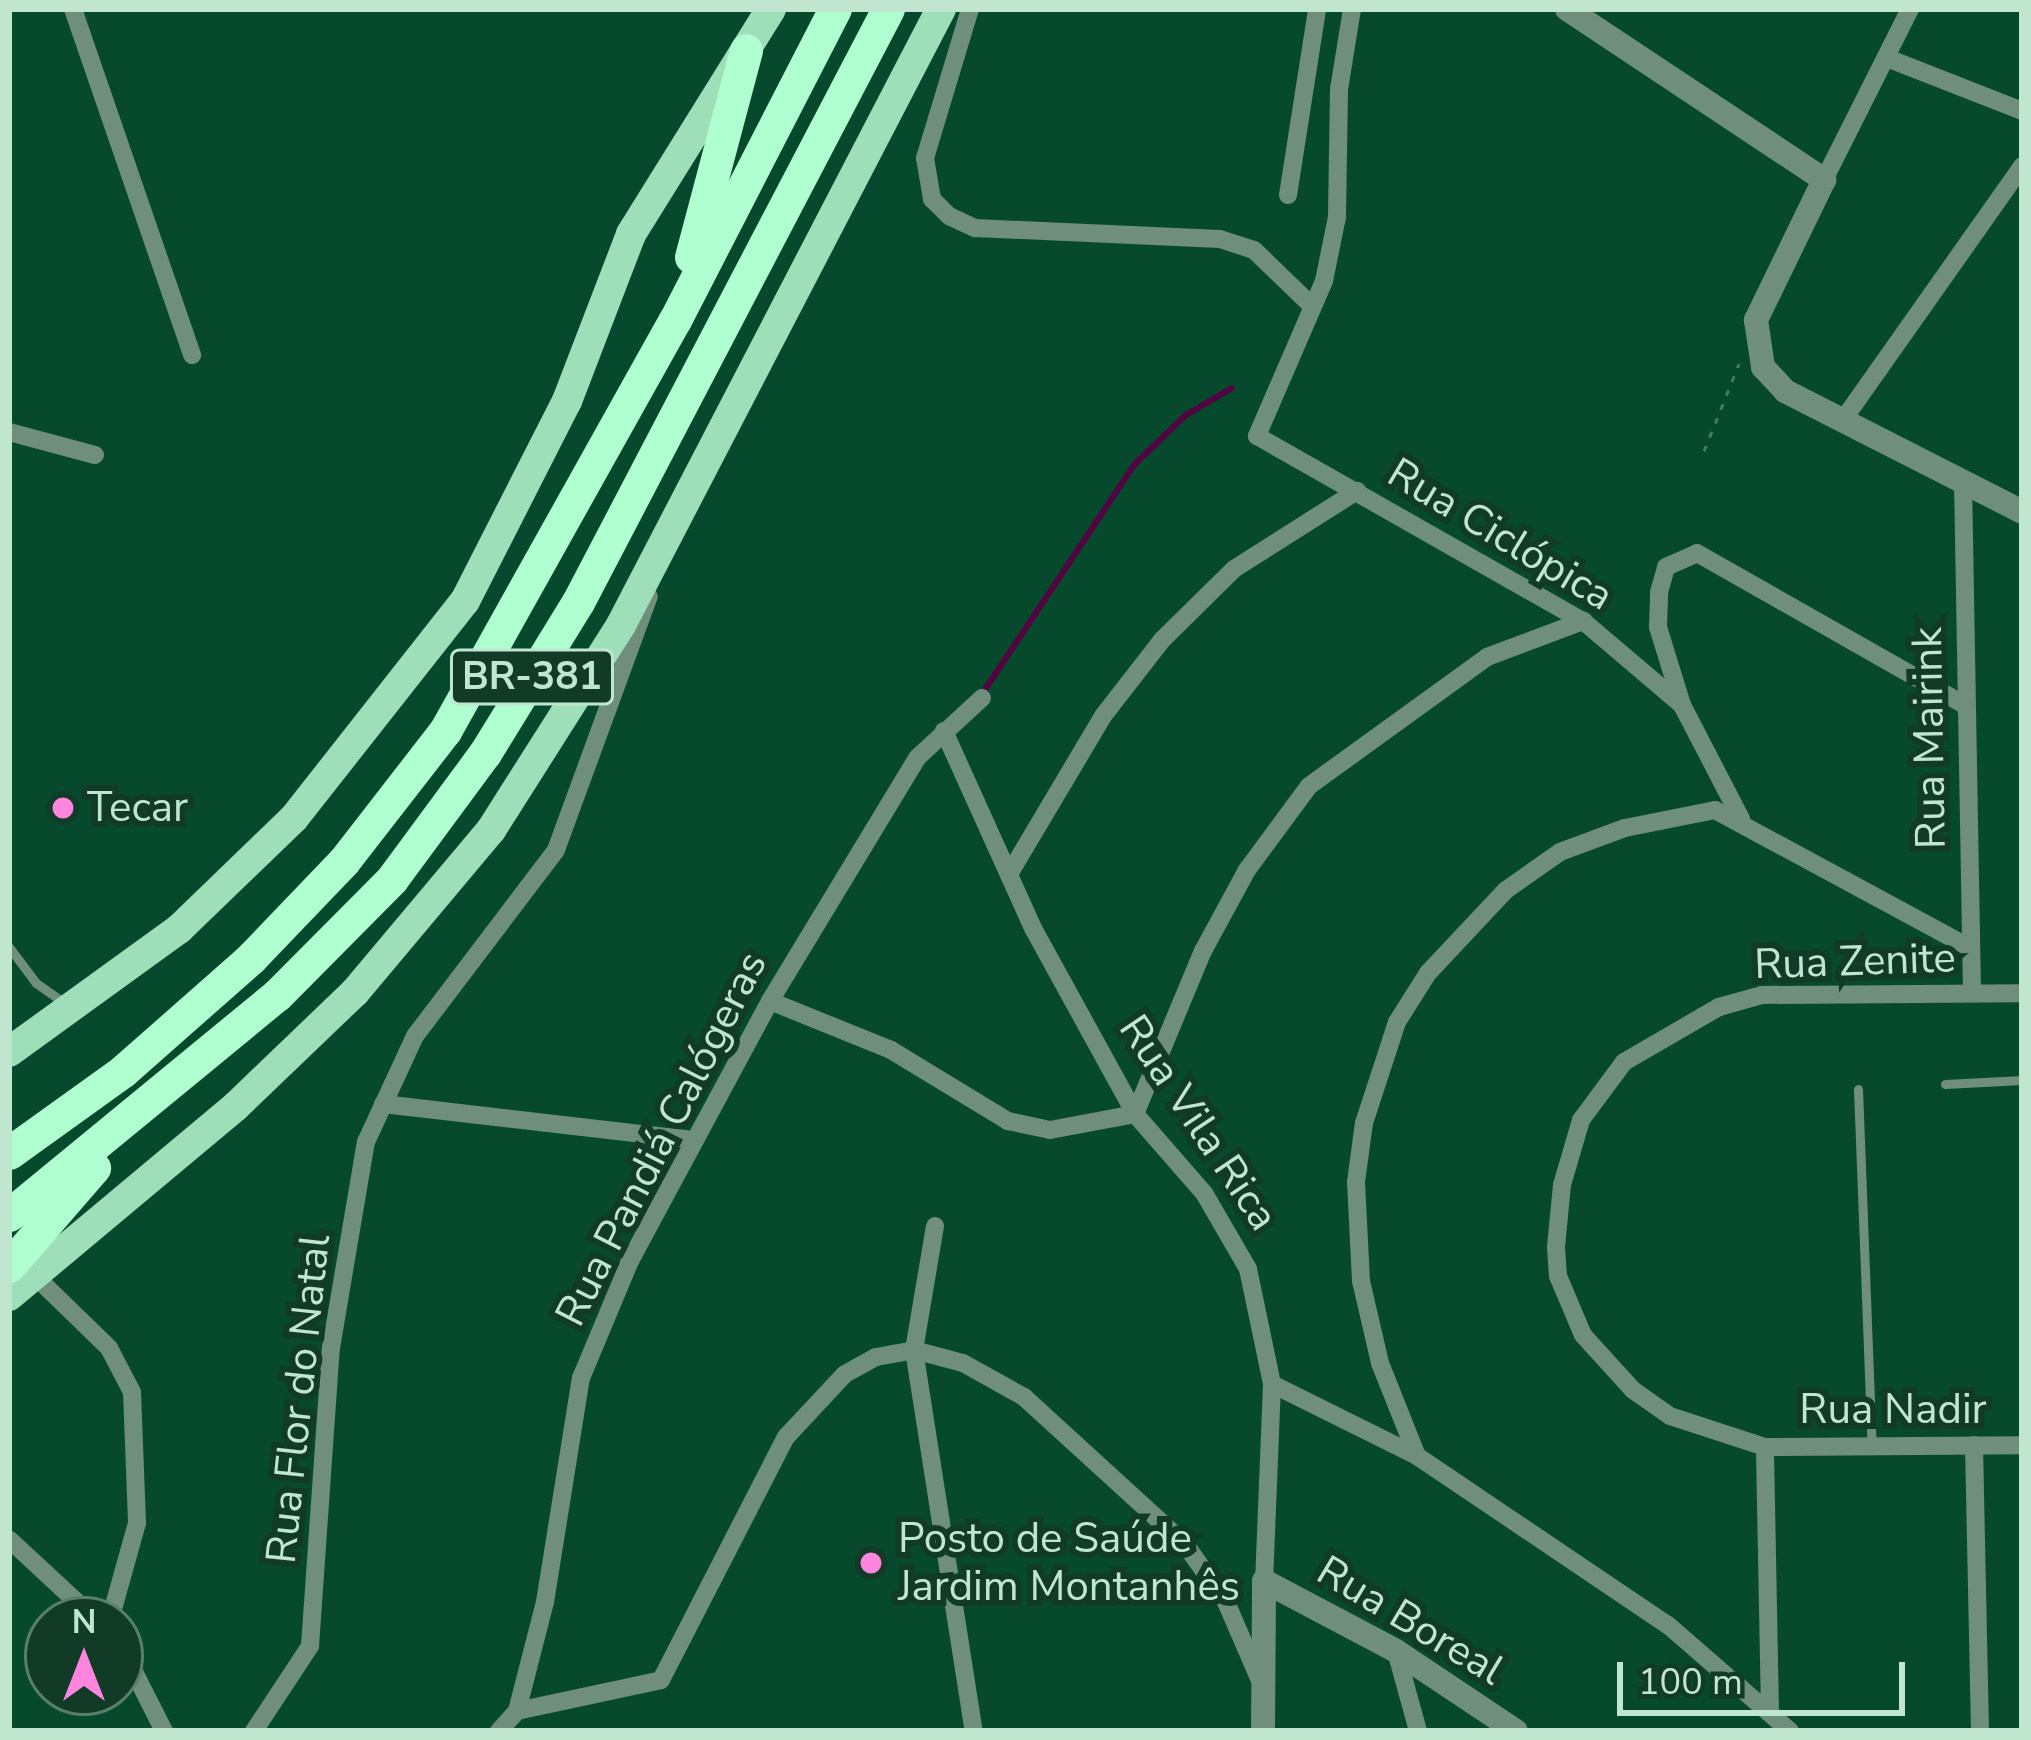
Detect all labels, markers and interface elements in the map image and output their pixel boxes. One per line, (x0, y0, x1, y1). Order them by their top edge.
street label: Rua Ciclópica (1378, 448, 1622, 622)
street label: Rua Mairink (1903, 626, 1957, 850)
road number: BR-381 (448, 644, 616, 710)
place label: Tecar (87, 783, 188, 833)
marker: Tecar (50, 795, 76, 821)
street label: Rua Zenite (1753, 933, 1957, 991)
street label: Rua Pandiá Calógeras (546, 943, 778, 1335)
street label: Rua Vila Rica (1108, 1006, 1288, 1240)
street label: Rua Flor do Natal (257, 1232, 341, 1566)
street label: Rua Nadir (1799, 1385, 1987, 1435)
place label: Posto de Saúde Jardim Montanhês (898, 1514, 1240, 1612)
street label: Rua Boreal (1308, 1546, 1512, 1696)
marker: Posto de Saúde Jardim Montanhês (855, 1547, 887, 1579)
north arrow (24, 1596, 144, 1716)
text: N (72, 1600, 96, 1645)
scale bar (1623, 1638, 1911, 1712)
text: 100 m (1638, 1658, 1743, 1707)

